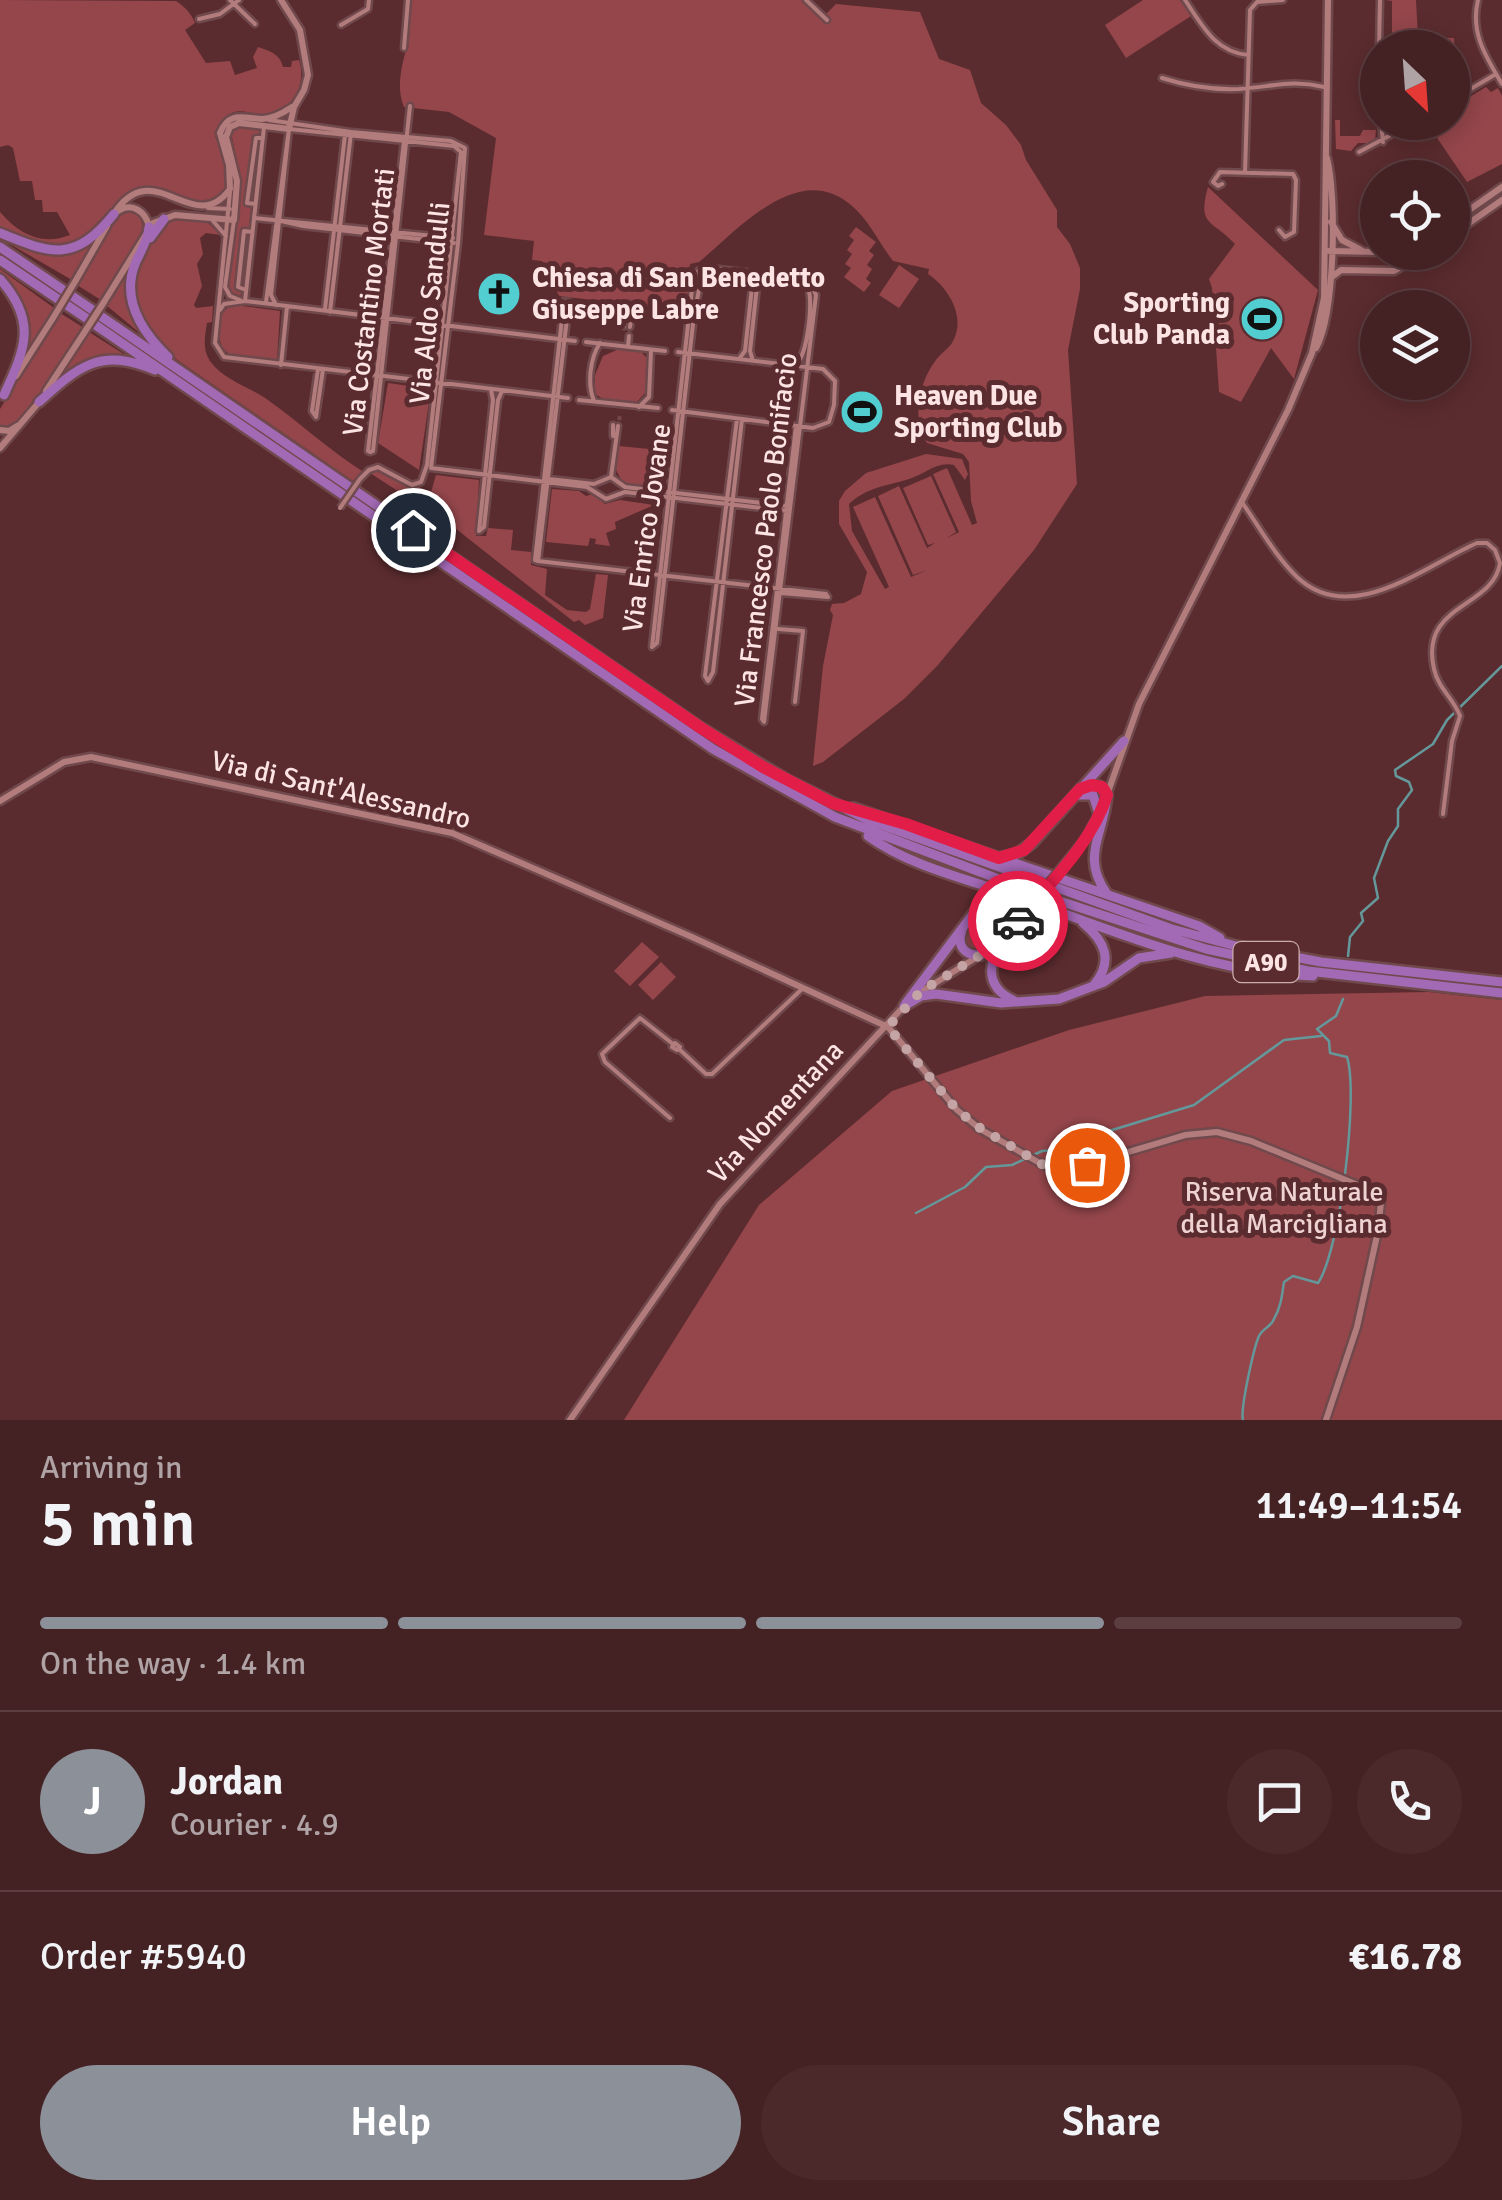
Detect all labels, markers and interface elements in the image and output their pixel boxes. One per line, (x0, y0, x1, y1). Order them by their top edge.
north arrow (1360, 30, 1470, 140)
map controls (1360, 30, 1470, 400)
button: locate (1360, 160, 1470, 270)
street label: Via Costantino Mortati (336, 166, 402, 438)
street label: Via Aldo Sandulli (402, 200, 458, 406)
place label: Chiesa di San Benedetto Giuseppe Labre (532, 261, 825, 327)
church icon: Chiesa di San Benedetto Giuseppe Labre (476, 271, 522, 317)
place label: Sporting Club Panda (1093, 286, 1230, 352)
button: layers (1360, 290, 1470, 400)
sports icon: Sporting Club Panda (1239, 296, 1285, 342)
street label: Via Francesco Paolo Bonifacio (727, 351, 805, 709)
place label: Heaven Due Sporting Club (894, 379, 1063, 445)
sports icon: Heaven Due Sporting Club (839, 389, 885, 435)
street label: Via Enrico Jovane (616, 422, 678, 634)
pin (371, 488, 456, 573)
icon: home (386, 503, 441, 558)
street label: Via di Sant'Alessandro (208, 744, 474, 836)
courier (968, 871, 1068, 971)
icon: car (991, 894, 1046, 949)
road number: A90 (1234, 942, 1298, 982)
street label: Via Nomentana (701, 1034, 851, 1190)
pin (1045, 1123, 1130, 1208)
icon: bag (1060, 1138, 1115, 1193)
park label: Riserva Naturale della Marcigliana (1180, 1175, 1388, 1241)
text: Arriving in (40, 1448, 182, 1487)
text: 11:49–11:54 (1256, 1482, 1462, 1529)
text: 5 min (40, 1484, 196, 1564)
text: On the way · 1.4 km (40, 1644, 306, 1683)
button: chat (1227, 1749, 1332, 1854)
button: phone (1357, 1749, 1462, 1854)
text: Jordan (170, 1758, 283, 1805)
text: J (84, 1778, 101, 1825)
text: Courier · 4.9 (170, 1805, 339, 1844)
text: Order #5940 (40, 1933, 247, 1980)
text: €16.78 (1349, 1933, 1462, 1980)
button: Help (40, 2065, 741, 2180)
button: Share (761, 2065, 1462, 2180)

